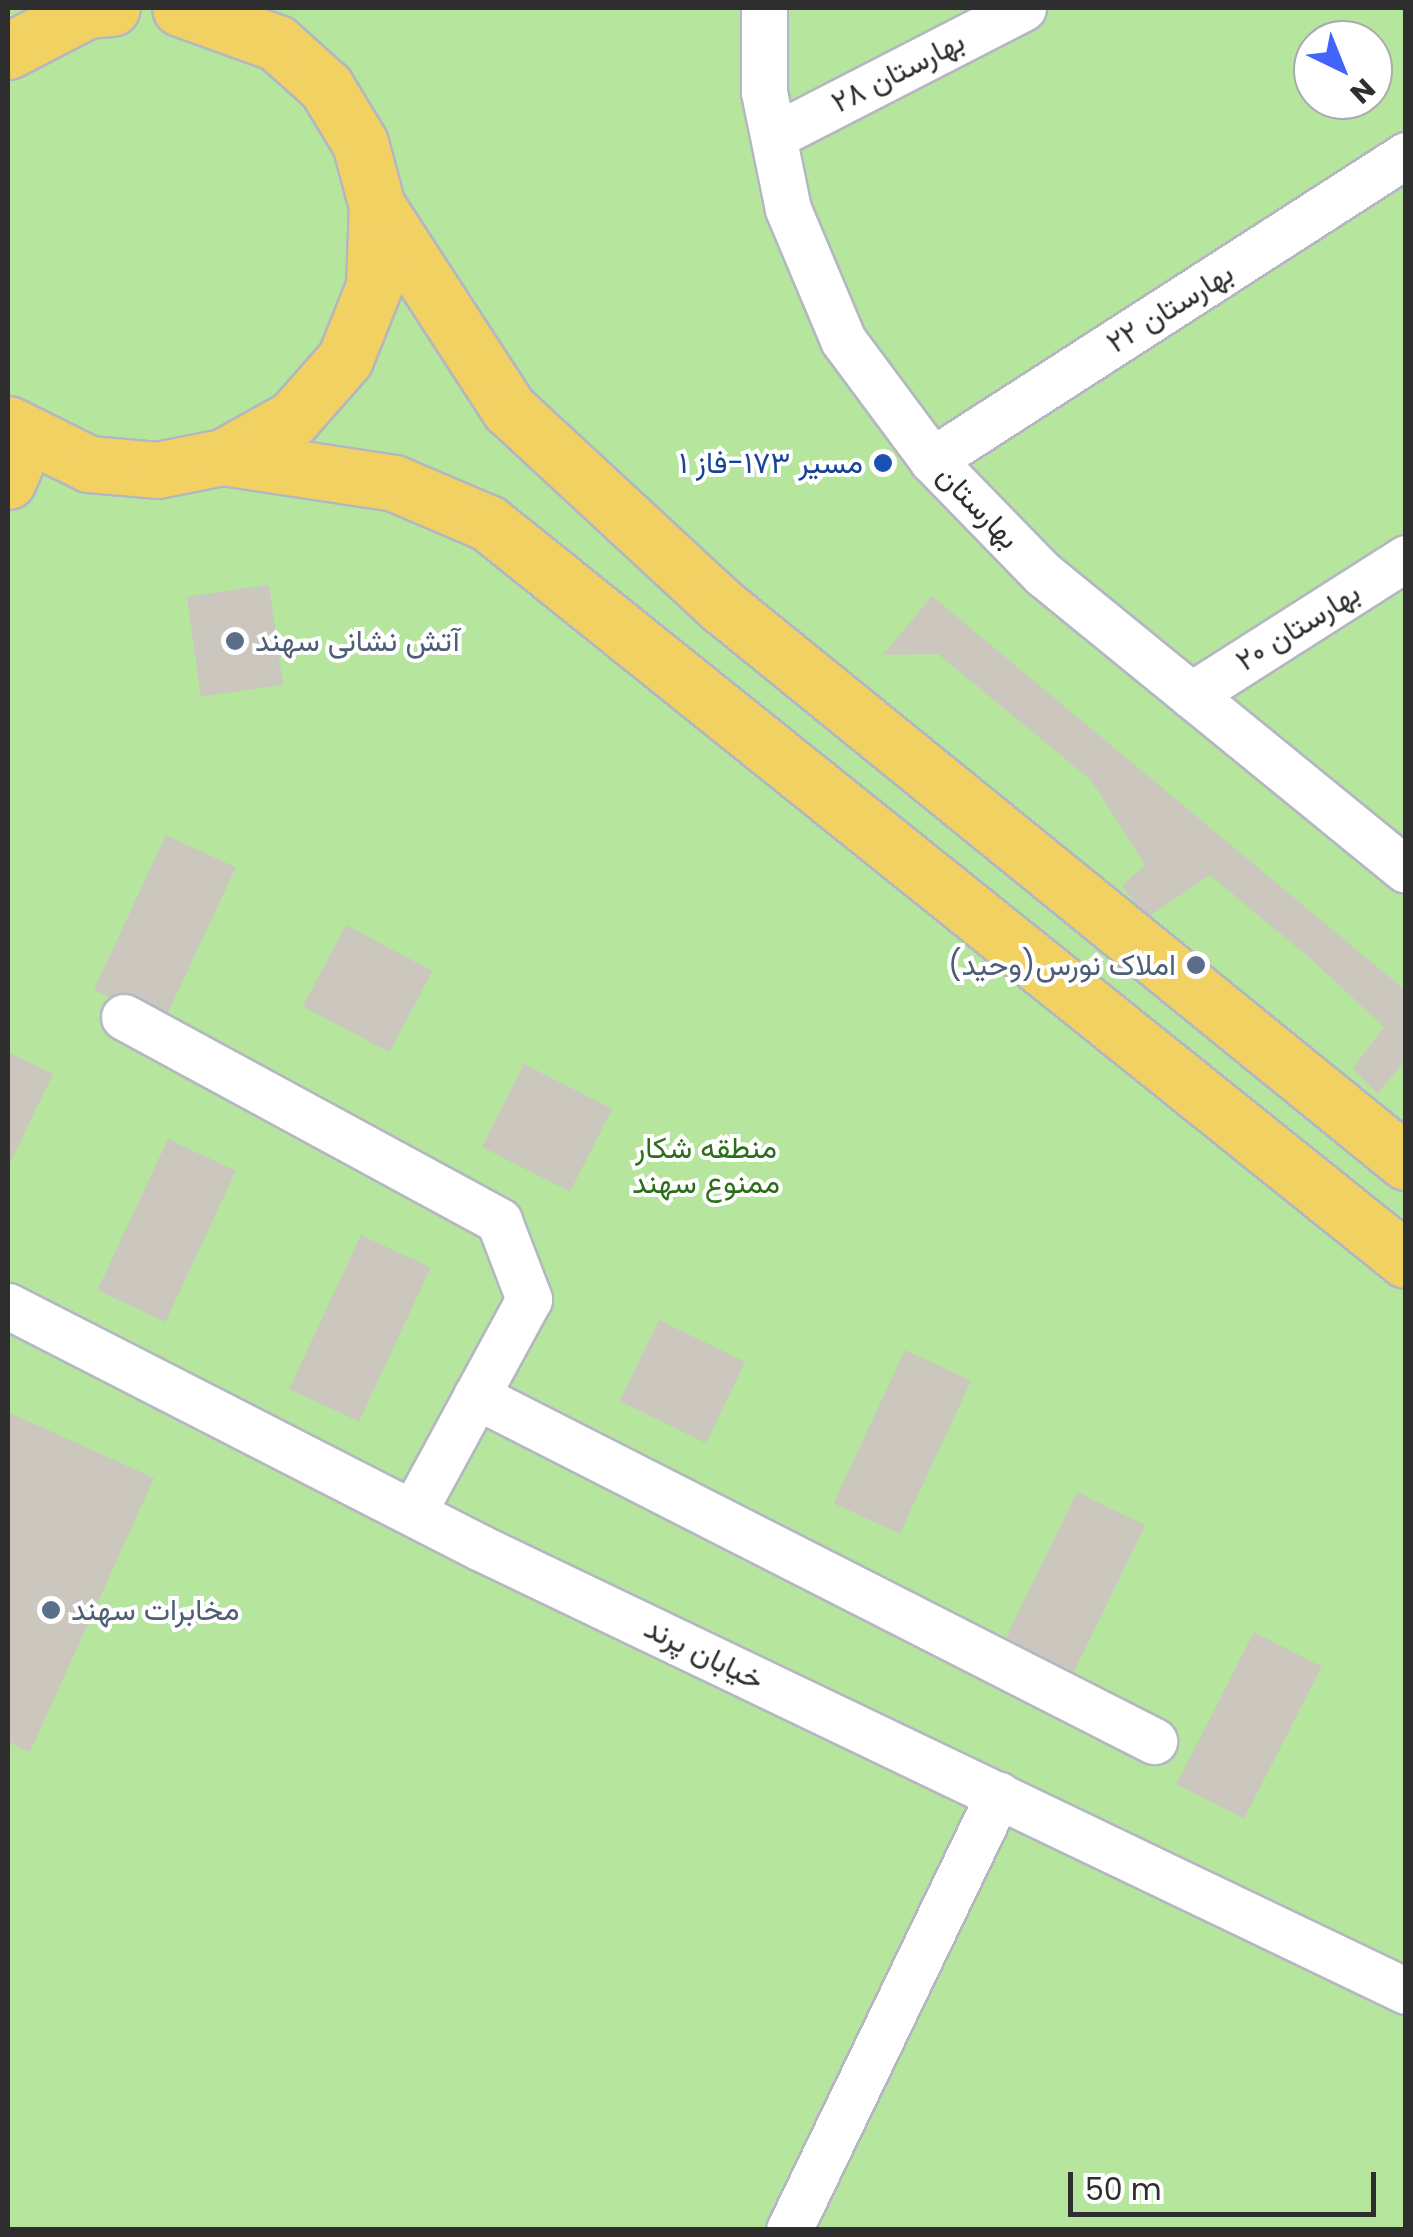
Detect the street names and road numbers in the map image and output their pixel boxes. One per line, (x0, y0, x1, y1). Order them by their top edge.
street label: بهارستان ۲۸ (826, 23, 970, 121)
street label: بهارستان ۲۲ (1100, 255, 1240, 361)
street label: بهارستان (929, 458, 1027, 556)
street label: بهارستان ۲۰ (1229, 575, 1367, 679)
street label: خیابان پرند (638, 1610, 770, 1698)

